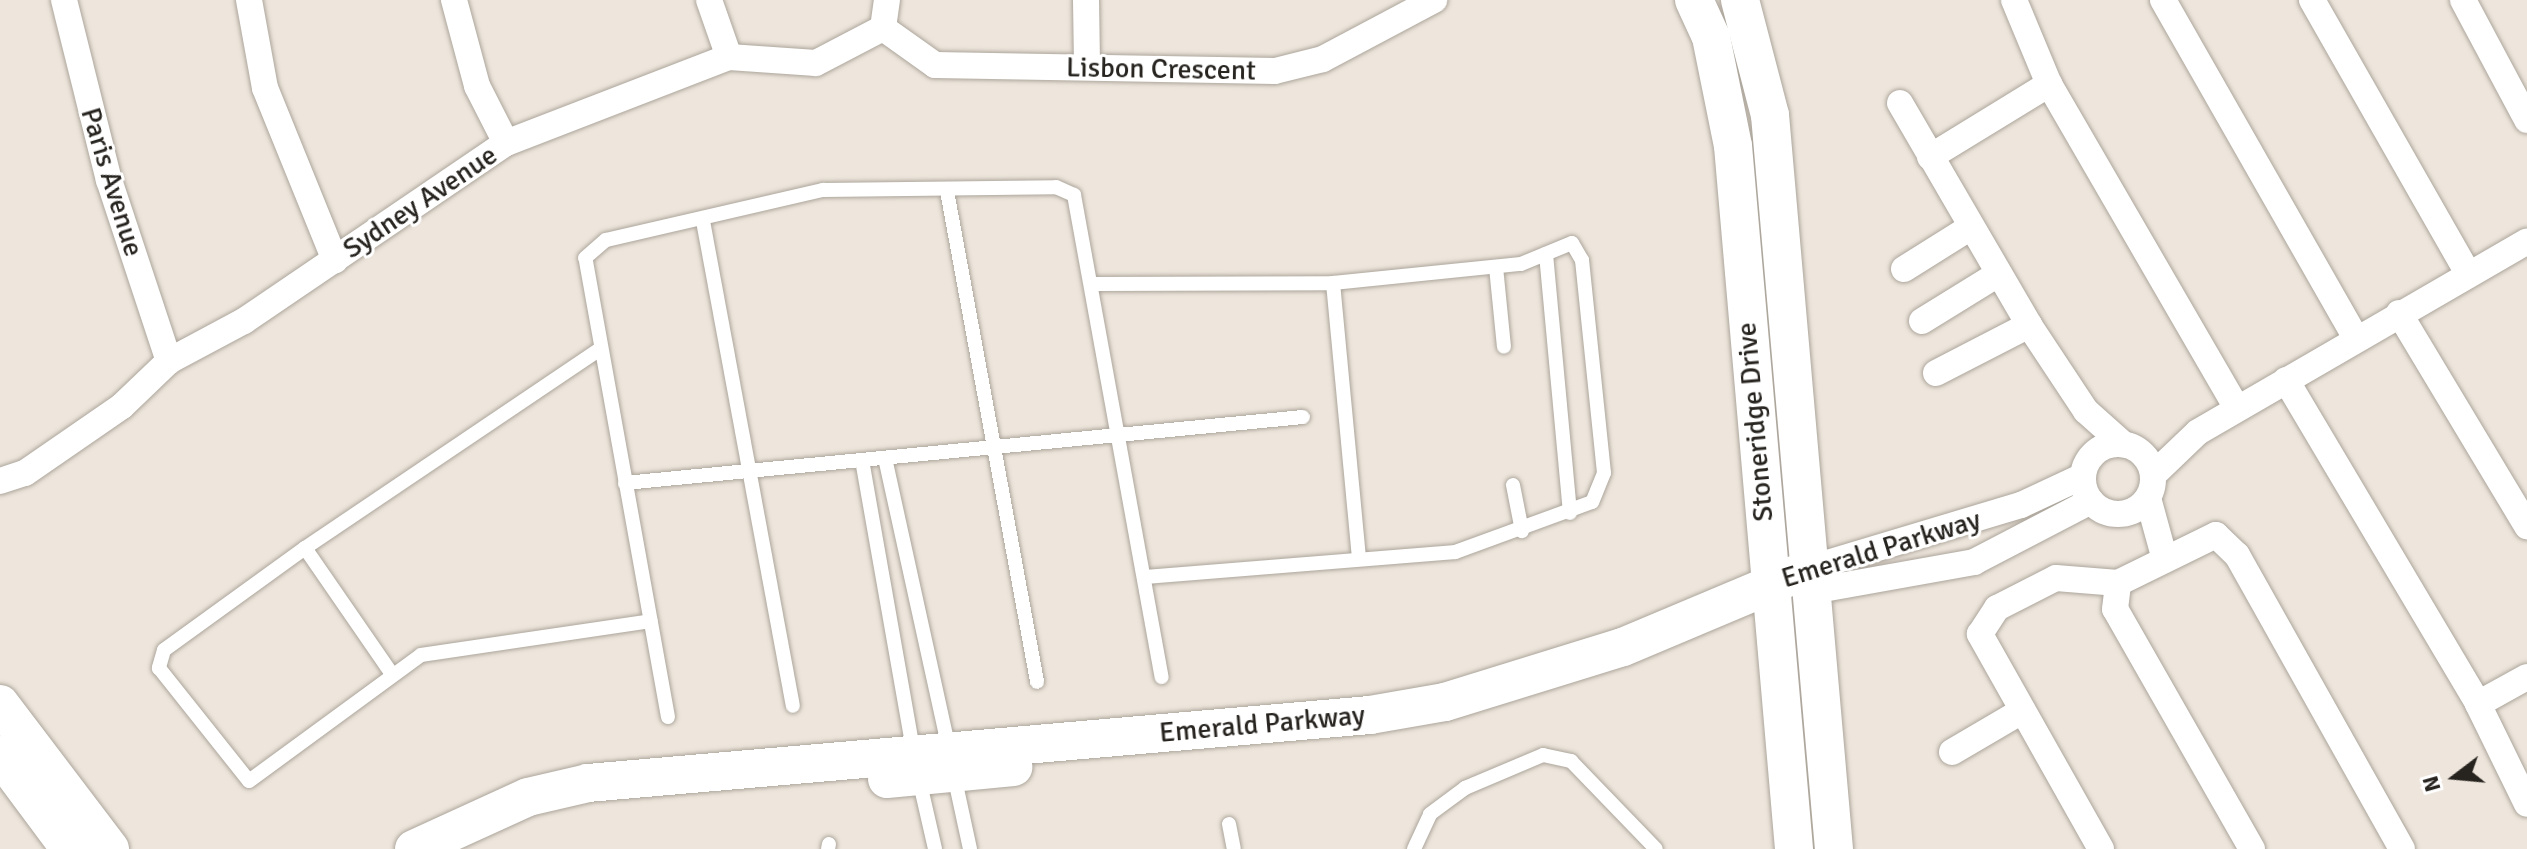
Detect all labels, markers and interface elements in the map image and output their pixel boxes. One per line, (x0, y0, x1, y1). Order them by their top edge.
street label: Lisbon Crescent (1066, 51, 1256, 87)
street label: Paris Avenue (73, 104, 151, 260)
street label: Sydney Avenue (337, 138, 503, 266)
street label: Stoneridge Drive (1730, 321, 1780, 523)
street label: Emerald Parkway (1777, 503, 1985, 595)
street label: Emerald Parkway (1158, 698, 1366, 750)
north arrow (2415, 737, 2495, 817)
text: N (2416, 773, 2447, 795)

